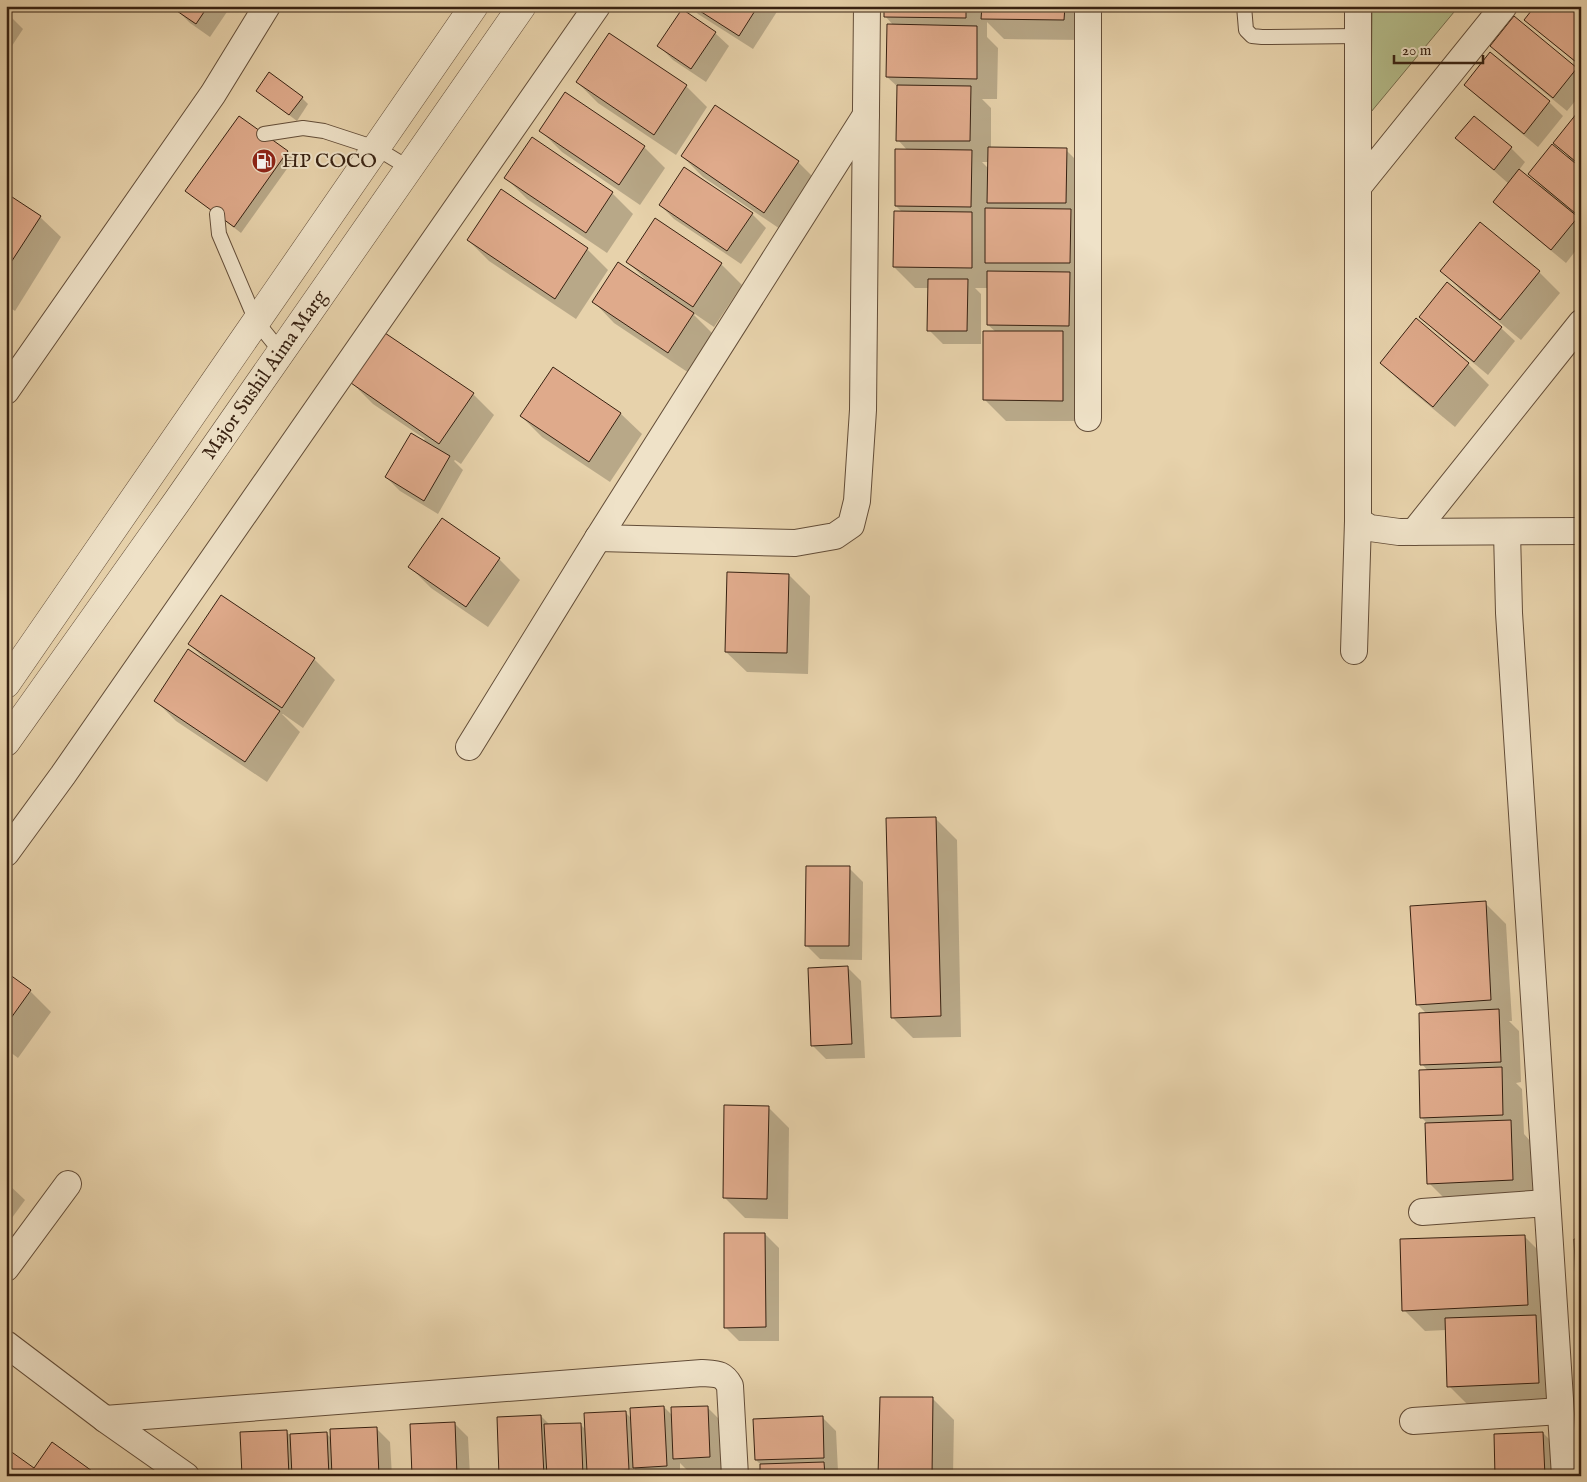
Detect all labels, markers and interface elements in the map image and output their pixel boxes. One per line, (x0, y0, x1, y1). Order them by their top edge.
scale bar (1394, 32, 1483, 64)
text: 20 m (1402, 41, 1432, 60)
fuel station icon: HP COCO (251, 148, 277, 174)
place label: HP COCO (282, 149, 377, 174)
street label: Major Sushil Aima Marg (197, 285, 334, 465)

